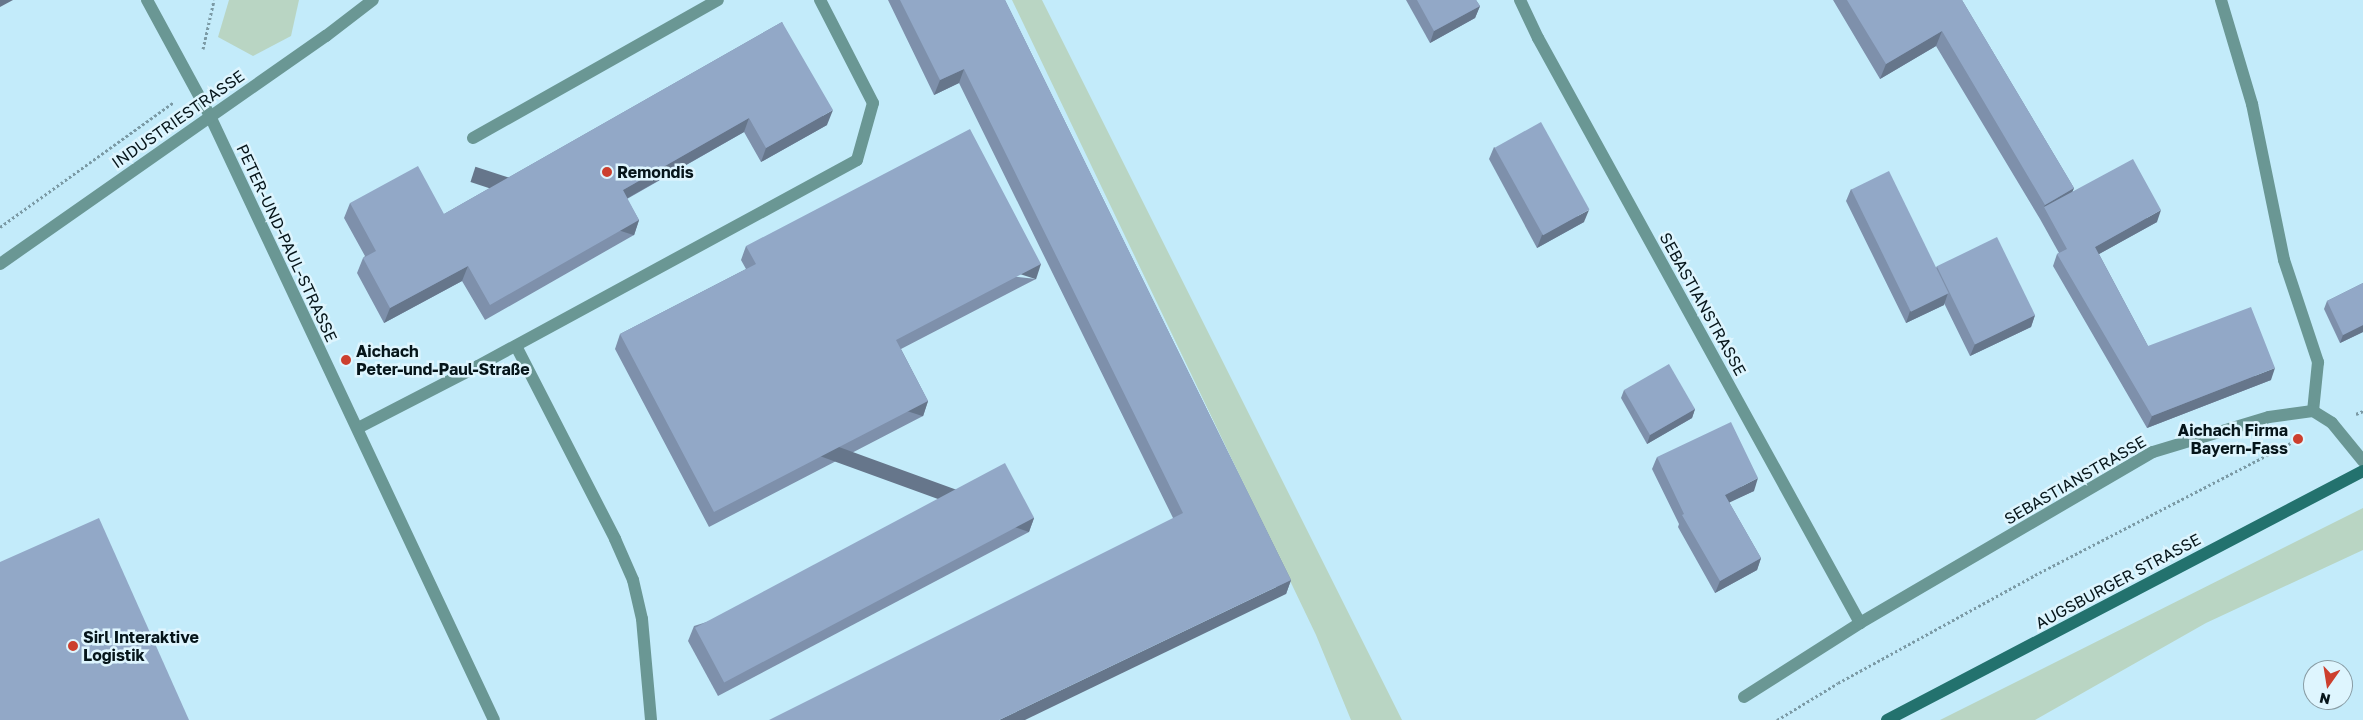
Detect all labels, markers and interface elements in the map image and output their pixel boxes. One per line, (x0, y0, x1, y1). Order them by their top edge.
street label: INDUSTRIESTRASSE (108, 66, 248, 172)
street label: PETER-UND-PAUL-STRASSE (233, 141, 341, 345)
place label: Remondis (617, 162, 694, 182)
marker: Remondis (601, 166, 613, 178)
street label: SEBASTIANSTRASSE (1656, 229, 1750, 379)
place label: Aichach Peter-und-Paul-Straße (356, 341, 530, 379)
marker: Aichach Peter-und-Paul-Straße (340, 354, 352, 366)
place label: Aichach Firma Bayern-Fass (2178, 420, 2288, 458)
street label: SEBASTIANSTRASSE (2001, 432, 2149, 528)
marker: Aichach Firma Bayern-Fass (2292, 433, 2304, 445)
street label: AUGSBURGER STRASSE (2032, 529, 2204, 633)
place label: Sirl Interaktive Logistik (83, 627, 199, 665)
marker: Sirl Interaktive Logistik (67, 640, 79, 652)
north arrow (2303, 660, 2353, 710)
text: N (2318, 690, 2332, 709)

